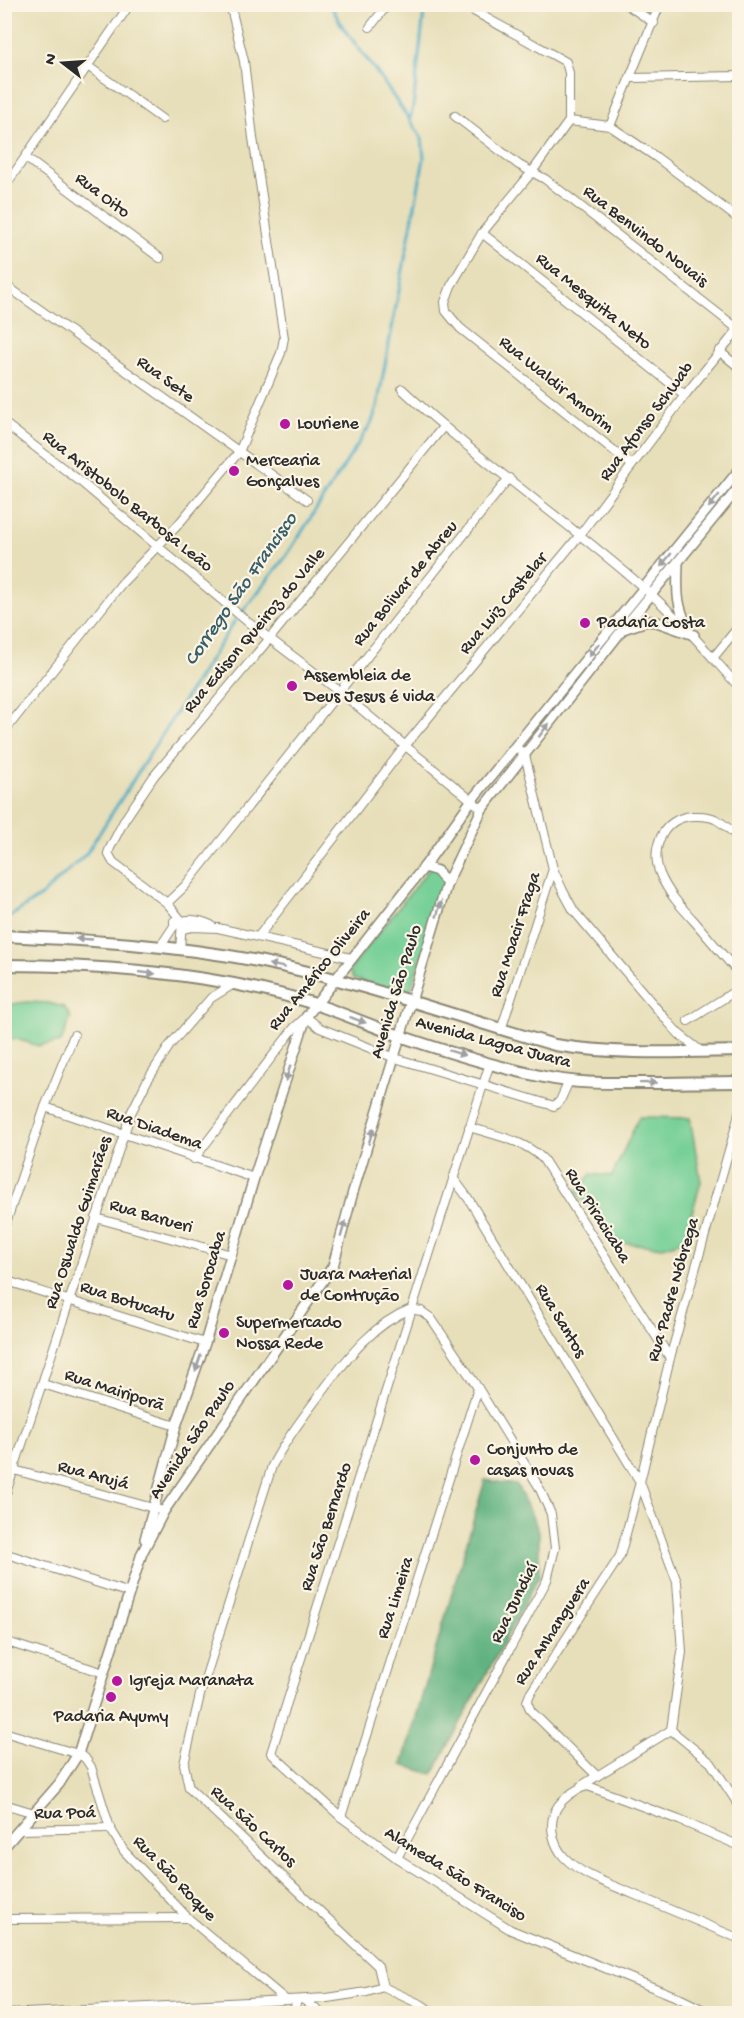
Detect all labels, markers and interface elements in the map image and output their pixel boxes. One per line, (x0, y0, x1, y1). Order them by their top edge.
north arrow (33, 33, 93, 93)
text: N (41, 51, 63, 67)
street label: Rua Oito (70, 168, 134, 224)
street label: Rua Benvindo Novais (578, 182, 713, 293)
street label: Rua Mesquita Neto (531, 249, 655, 355)
street label: Rua Waldir Amorim (494, 332, 618, 438)
street label: Rua Sete (132, 352, 199, 408)
street label: Rua Afonso Schwab (595, 358, 699, 486)
place label: Louriene (297, 414, 359, 435)
marker: Louriene (278, 417, 292, 431)
street label: Rua Aristobolo Barbosa Leão (38, 427, 216, 577)
place label: Mercearia Gonçalves (246, 451, 321, 493)
marker: Mercearia Gonçalves (227, 464, 241, 478)
one-way arrow (707, 493, 720, 509)
water label: Corrego São Francisco (181, 508, 304, 671)
street label: Rua Bolivar de Abreu (349, 517, 463, 651)
street label: Rua Edison Queiroz do Valle (180, 543, 331, 718)
street label: Rua Luiz Castelar (455, 548, 554, 659)
one-way arrow (659, 552, 672, 568)
place label: Padaria Costa (596, 613, 706, 634)
marker: Padaria Costa (578, 616, 592, 630)
one-way arrow (587, 642, 600, 658)
place label: Assembleia de Deus Jesus é vida (303, 666, 436, 708)
marker: Assembleia de Deus Jesus é vida (285, 679, 299, 693)
one-way arrow (538, 722, 551, 738)
street label: Rua Moacir Fraga (486, 869, 546, 1000)
one-way arrow (435, 900, 444, 918)
street label: Rua Américo Oliveira (264, 904, 376, 1035)
street label: Avenida São Paulo (367, 923, 427, 1061)
one-way arrow (74, 934, 93, 944)
one-way arrow (268, 960, 286, 970)
one-way arrow (137, 968, 156, 977)
street label: Avenida Lagoa Juara (413, 1012, 574, 1074)
one-way arrow (349, 1016, 367, 1026)
one-way arrow (448, 1049, 466, 1058)
one-way arrow (283, 1064, 292, 1082)
one-way arrow (639, 1078, 658, 1088)
street label: Rua Diadema (103, 1103, 206, 1156)
one-way arrow (367, 1127, 376, 1145)
street label: Rua Oswaldo Guimarães (41, 1133, 117, 1312)
street label: Rua Piracicaba (559, 1165, 635, 1268)
street label: Rua Barueri (107, 1195, 195, 1239)
street label: Rua Padre Nóbrega (643, 1215, 705, 1365)
one-way arrow (339, 1220, 348, 1238)
street label: Rua Sorocaba (182, 1228, 232, 1331)
place label: Juara Material de Contrução (300, 1265, 412, 1307)
street label: Rua Botucatu (77, 1277, 178, 1327)
marker: Juara Material de Contrução (281, 1278, 295, 1292)
street label: Rua Santos (530, 1280, 591, 1363)
place label: Supermercado Nossa Rede (236, 1313, 342, 1355)
marker: Supermercado Nossa Rede (217, 1326, 231, 1340)
one-way arrow (193, 1354, 203, 1372)
street label: Rua Mairiporã (62, 1365, 167, 1417)
street label: Avenida São Paulo (146, 1377, 240, 1503)
place label: Conjunto de casas novas (487, 1440, 578, 1482)
marker: Conjunto de casas novas (468, 1453, 482, 1467)
street label: Rua Arujá (55, 1456, 132, 1496)
street label: Rua São Bernardo (296, 1460, 358, 1594)
street label: Rua Limeira (373, 1553, 419, 1642)
street label: Rua Jundiaí (486, 1558, 544, 1647)
street label: Rua Anhanguera (510, 1574, 596, 1690)
place label: Igreja Maranata (129, 1671, 254, 1692)
marker: Igreja Maranata (110, 1674, 124, 1688)
marker: Padaria Ayumy (104, 1690, 118, 1704)
place label: Padaria Ayumy (53, 1707, 168, 1728)
street label: Rua São Carlos (206, 1782, 301, 1873)
street label: Rua Poá (34, 1803, 97, 1825)
street label: Alameda São Franciso (380, 1823, 530, 1927)
street label: Rua São Roque (128, 1832, 221, 1927)

